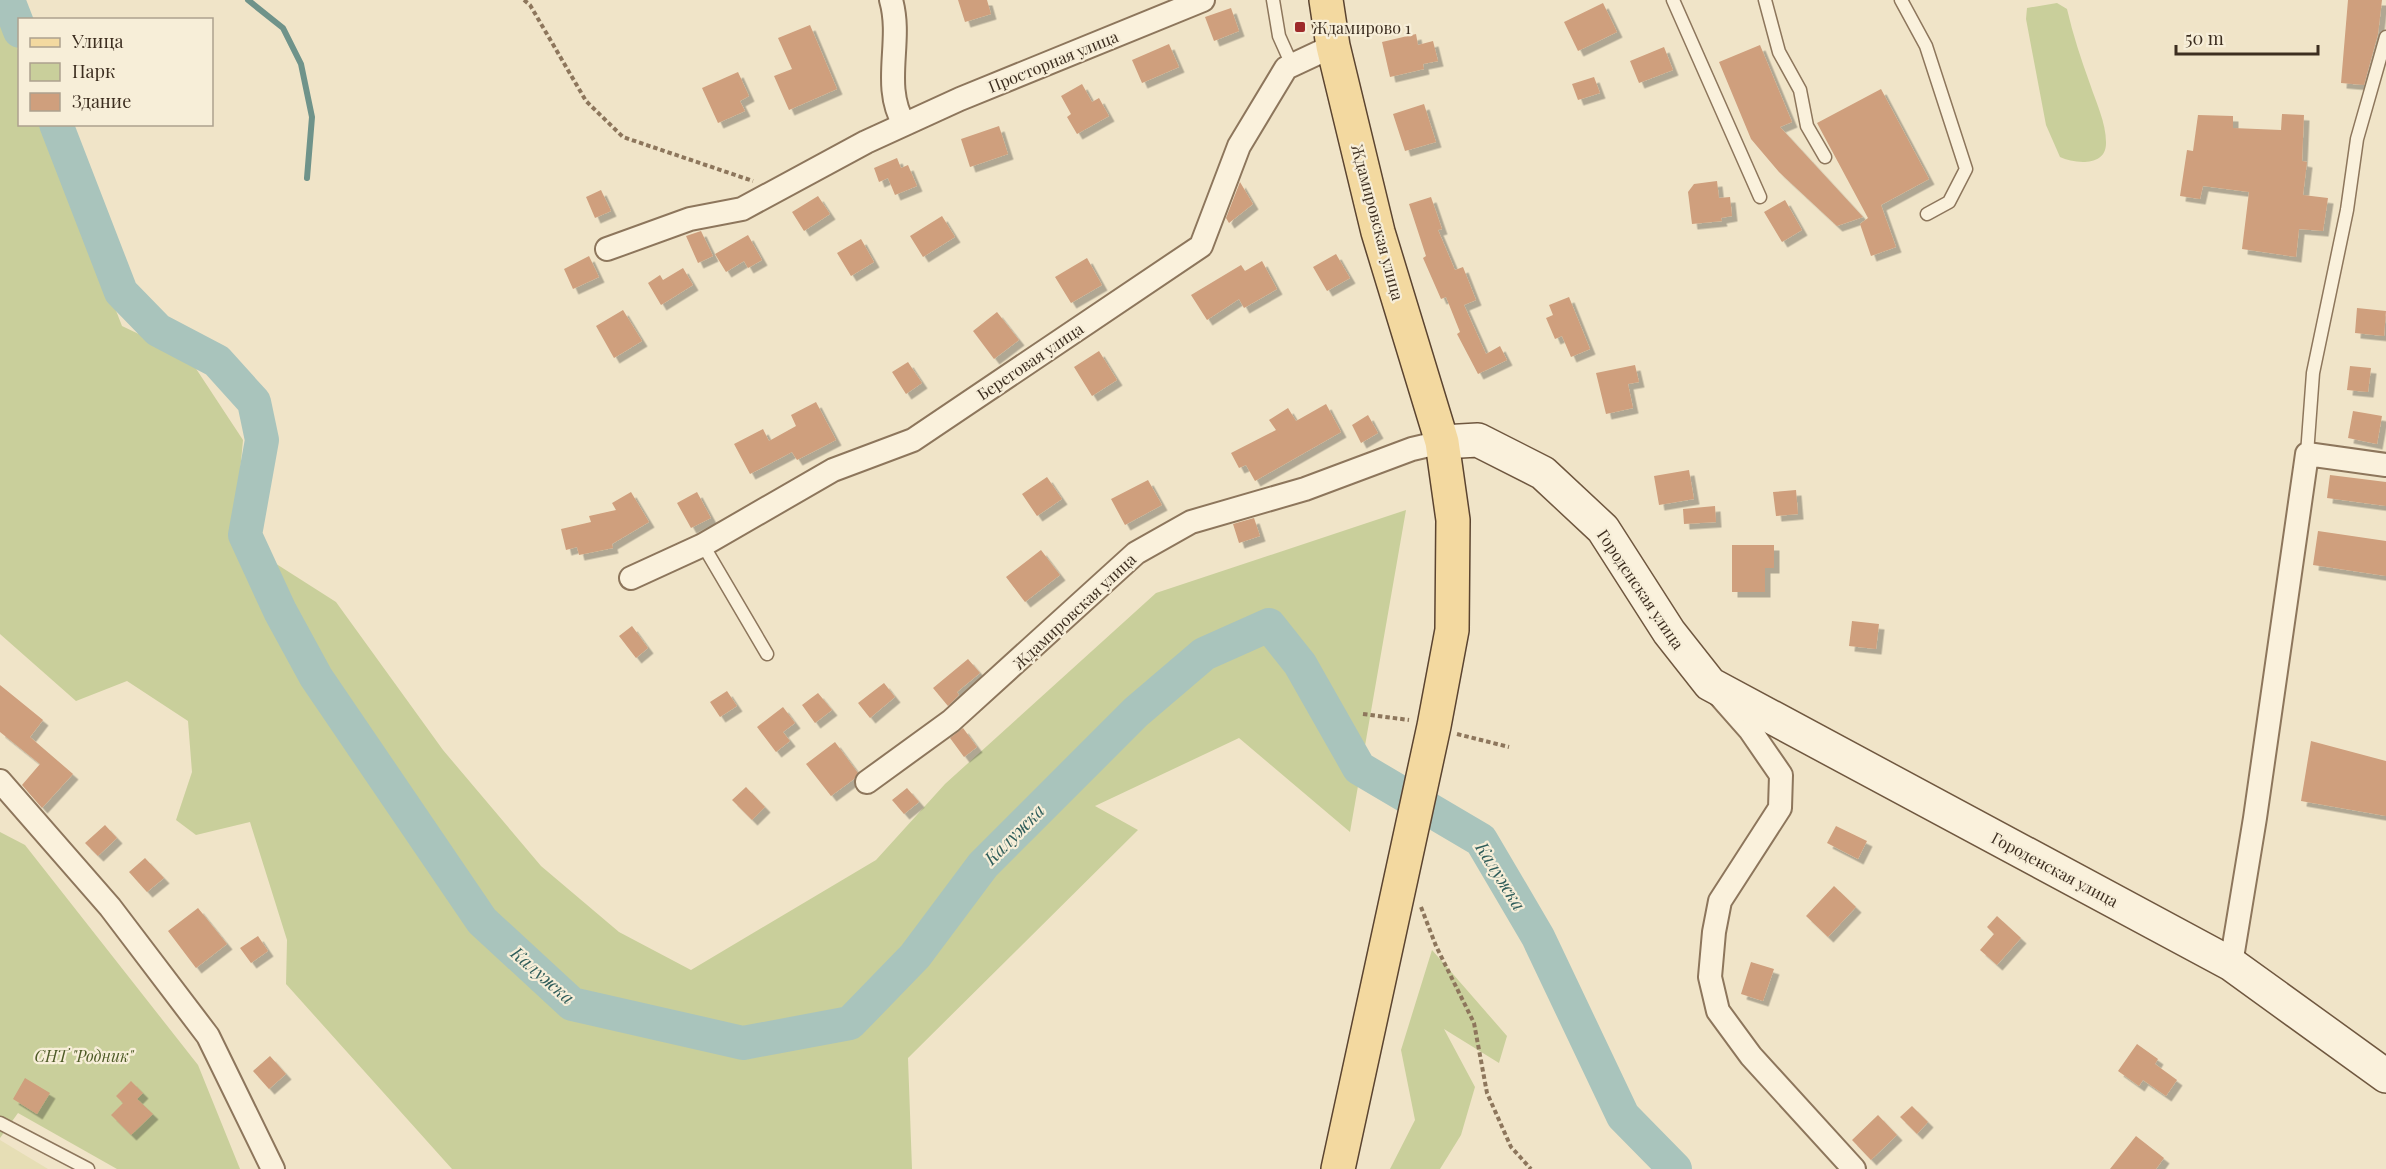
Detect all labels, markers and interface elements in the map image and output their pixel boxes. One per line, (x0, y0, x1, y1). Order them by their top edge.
place label: Ждамирово 1 (1312, 17, 1411, 38)
legend (18, 18, 213, 126)
scale bar (2176, 18, 2318, 56)
marker: Ждамирово 1 (1293, 20, 1307, 34)
street label: Просторная улица (985, 25, 1121, 97)
text: 50 m (2185, 26, 2224, 50)
text: Улица (71, 29, 123, 53)
text: Парк (72, 59, 115, 83)
text: Здание (72, 89, 131, 113)
street label: Ждамировская улица (1347, 142, 1409, 302)
street label: Береговая улица (973, 318, 1087, 404)
street label: Городенская улица (1593, 525, 1689, 653)
street label: Ждамировская улица (1008, 548, 1140, 674)
water label: Калужка (978, 798, 1050, 870)
street label: Городенская улица (1988, 827, 2122, 911)
water label: Калужка (1470, 836, 1531, 915)
water label: Калужка (506, 940, 580, 1009)
park label: СНТ "Родник" (35, 1045, 135, 1066)

